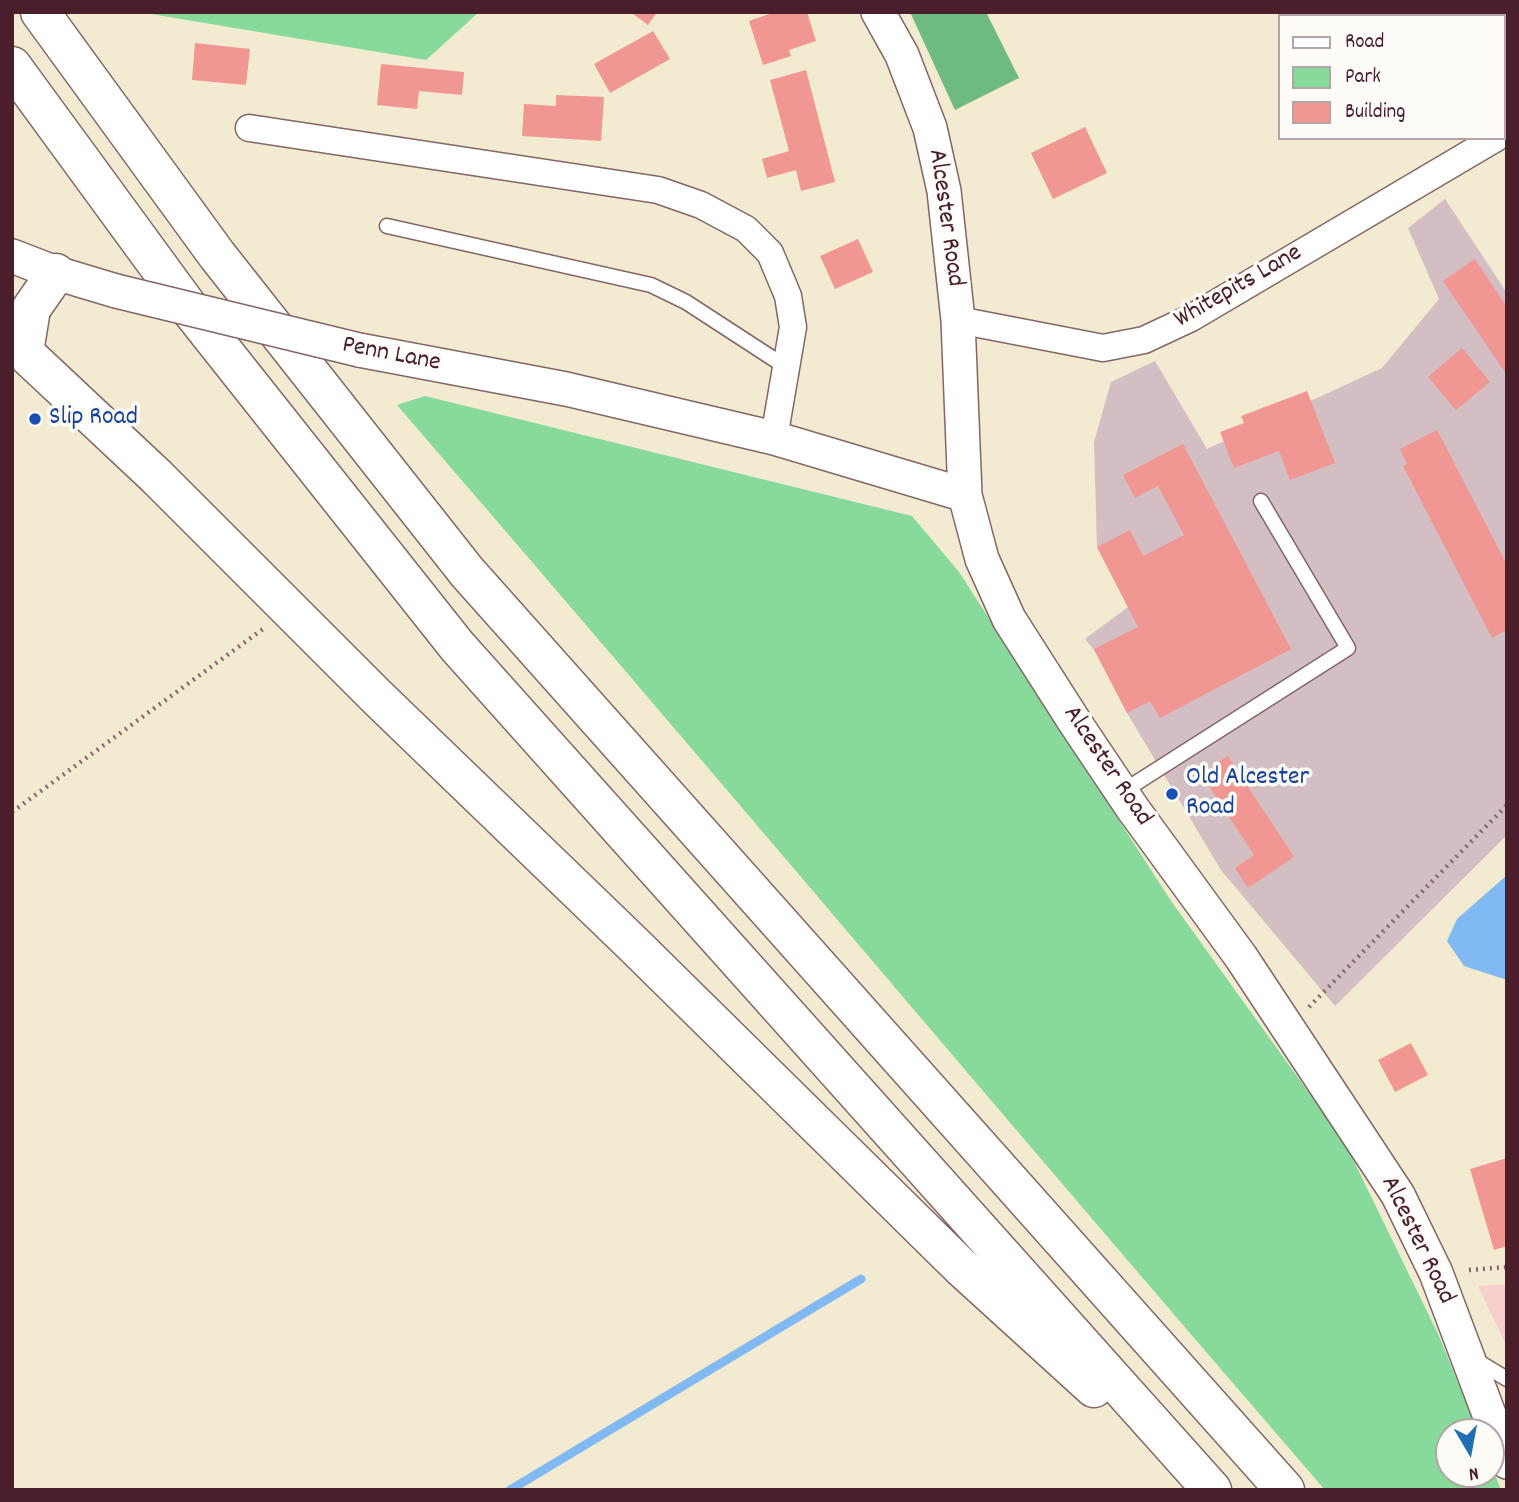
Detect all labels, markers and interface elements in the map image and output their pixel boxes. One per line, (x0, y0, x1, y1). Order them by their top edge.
legend (1278, 14, 1505, 140)
text: Road (1345, 28, 1384, 58)
text: Park (1345, 63, 1381, 93)
text: Building (1345, 98, 1405, 128)
street label: Alcester Road (919, 147, 969, 289)
street label: Whitepits Lane (1170, 239, 1308, 337)
street label: Penn Lane (339, 331, 443, 381)
place label: Slip Road (49, 403, 138, 435)
marker: Slip Road (27, 411, 43, 427)
street label: Alcester Road (1054, 701, 1158, 833)
place label: Old Alcester Road (1186, 763, 1309, 824)
marker: Old Alcester Road (1164, 786, 1180, 802)
street label: Alcester Road (1372, 1172, 1460, 1310)
north arrow (1435, 1418, 1505, 1488)
text: N (1466, 1458, 1480, 1486)

